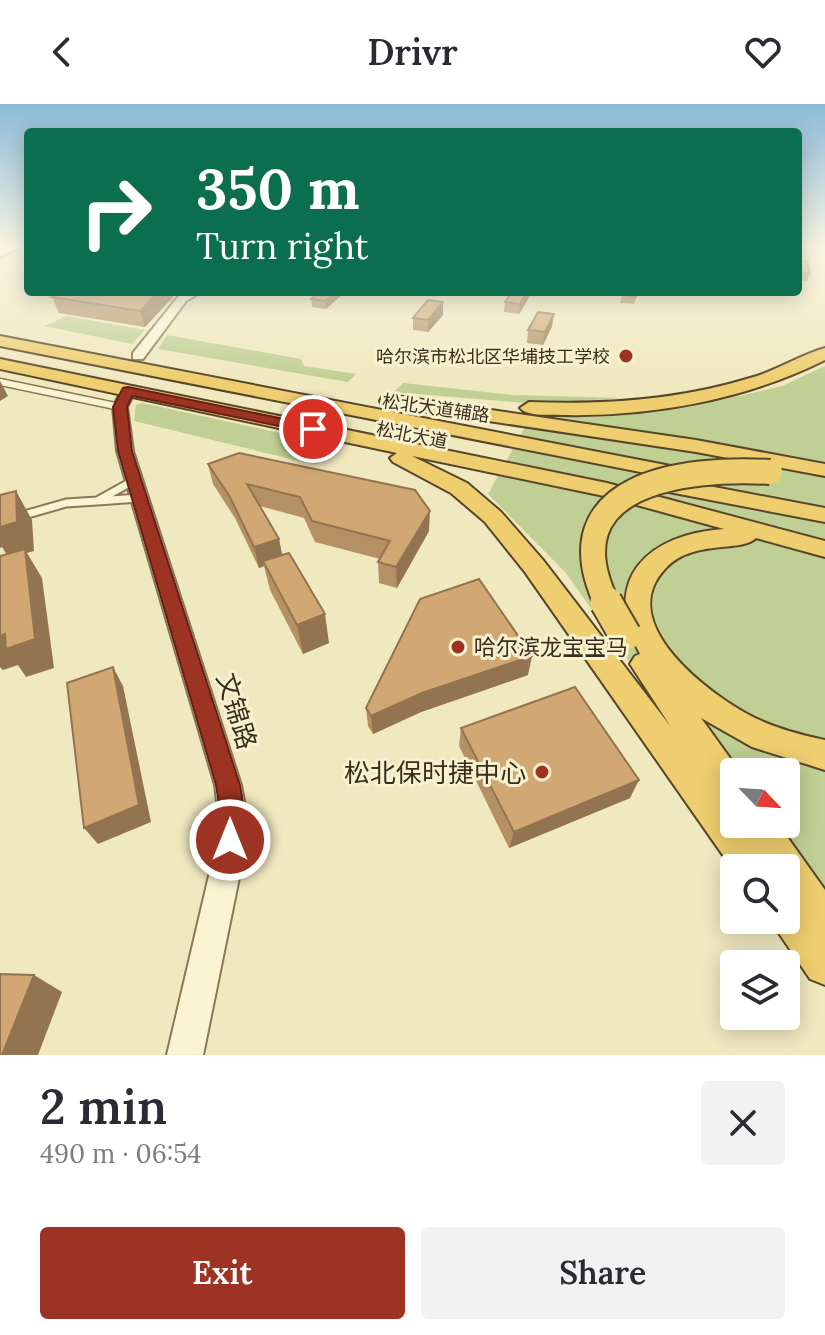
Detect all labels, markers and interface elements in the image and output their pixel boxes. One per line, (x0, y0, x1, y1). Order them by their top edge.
text: Drivr (367, 29, 458, 75)
icon: back (40, 30, 84, 74)
icon: heart (741, 30, 785, 74)
text: 350 m (196, 153, 359, 224)
icon: right (64, 160, 168, 264)
text: Turn right (196, 223, 369, 269)
place label: 哈尔滨市松北区华埔技工学校 (376, 345, 610, 368)
marker: 哈尔滨市松北区华埔技工学校 (617, 347, 635, 365)
street label: 松北大道辅路 (381, 389, 491, 427)
pin (279, 395, 347, 463)
icon: arrive (291, 407, 335, 451)
street label: 松北大道 (374, 417, 450, 453)
place label: 哈尔滨龙宝宝马 (474, 633, 628, 661)
marker: 哈尔滨龙宝宝马 (449, 638, 467, 656)
street label: 文锦路 (210, 669, 264, 753)
place label: 松北保时捷中心 (344, 756, 526, 789)
north arrow (720, 758, 800, 838)
map controls (720, 758, 800, 1030)
marker: 松北保时捷中心 (533, 763, 551, 781)
position arrow (188, 798, 272, 882)
button: search (720, 854, 800, 934)
button: layers (720, 950, 800, 1030)
text: 2 min (40, 1076, 167, 1137)
button: close (701, 1081, 785, 1165)
text: 490 m · 06:54 (40, 1137, 201, 1170)
button: Exit (40, 1227, 405, 1319)
button: Share (421, 1227, 785, 1319)

